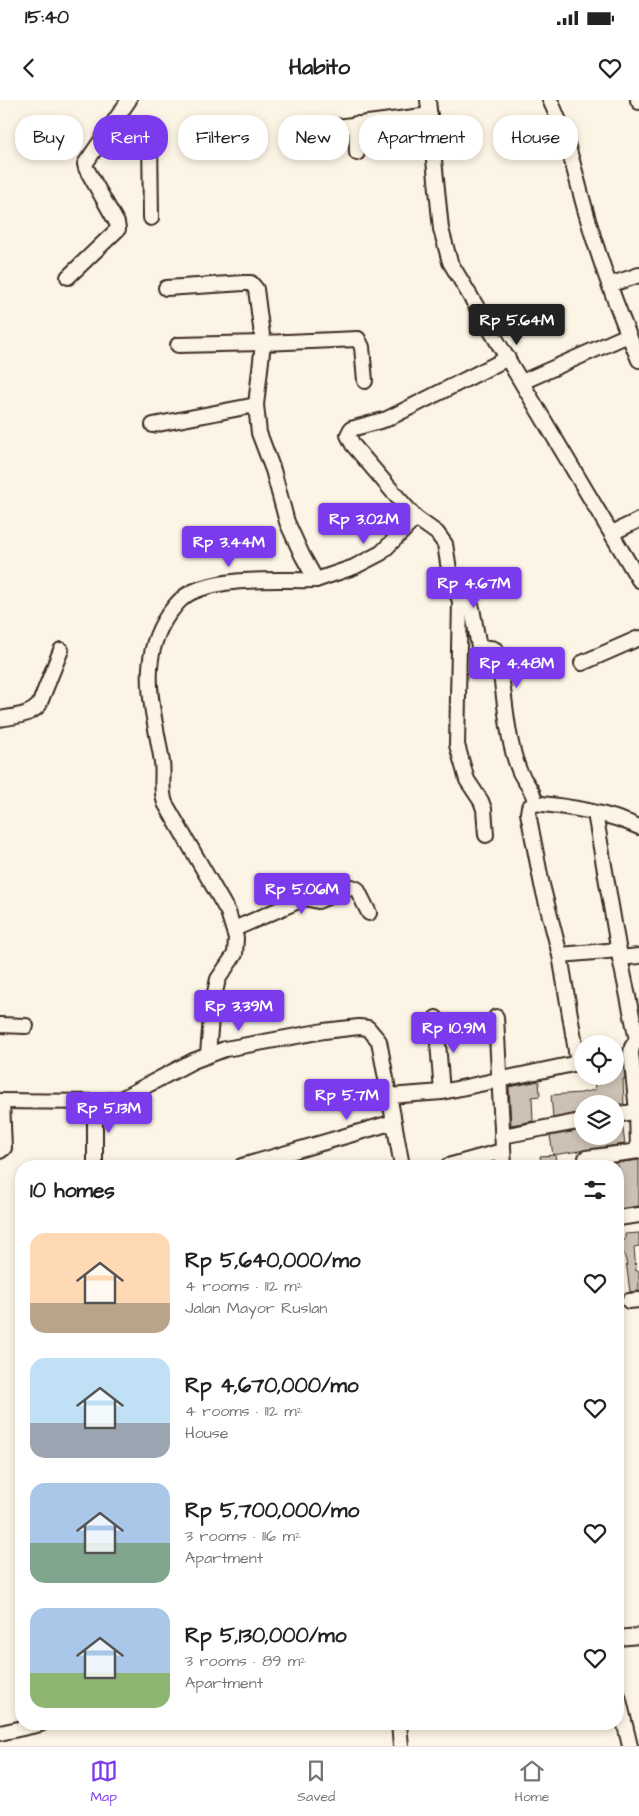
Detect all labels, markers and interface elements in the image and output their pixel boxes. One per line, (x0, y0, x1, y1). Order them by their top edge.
text: 15:40 (25, 4, 69, 31)
text: Habito (289, 52, 350, 83)
icon: back (15, 54, 43, 82)
icon: heart (596, 54, 624, 82)
chip: Buy (15, 115, 83, 160)
chip: Rent (93, 115, 168, 160)
chip: Filters (178, 115, 268, 160)
chip: New (278, 115, 349, 160)
chip: Apartment (359, 115, 483, 160)
chip: House (493, 115, 578, 160)
pin: Rp 5.64M (465, 304, 569, 346)
text: Rp 5.64M (480, 309, 554, 331)
pin: Rp 3.02M (312, 502, 416, 545)
text: Rp 3.02M (329, 508, 399, 530)
pin: Rp 3.44M (177, 526, 281, 568)
text: Rp 3.44M (193, 531, 265, 553)
pin: Rp 4.67M (422, 566, 526, 609)
text: Rp 4.67M (438, 572, 510, 594)
pin: Rp 4.48M (465, 646, 569, 689)
text: Rp 4.48M (480, 652, 554, 674)
pin: Rp 5.06M (250, 872, 354, 915)
text: Rp 5.06M (265, 878, 339, 900)
pin: Rp 3.39M (187, 990, 291, 1032)
text: Rp 3.39M (205, 995, 273, 1017)
pin: Rp 10.9M (402, 1012, 506, 1054)
text: Rp 10.9M (422, 1017, 486, 1039)
map controls (574, 1035, 624, 1145)
button: locate (574, 1035, 624, 1085)
pin: Rp 5.7M (301, 1078, 393, 1121)
text: Rp 5.7M (315, 1084, 379, 1106)
pin: Rp 5.13M (57, 1092, 161, 1134)
button: layers (574, 1095, 624, 1145)
text: Rp 5.13M (77, 1097, 141, 1119)
text: 10 homes (30, 1176, 115, 1205)
icon: filters (581, 1176, 609, 1204)
text: Rp 5,640,000/mo (185, 1246, 361, 1275)
icon: home (70, 1253, 130, 1313)
icon: heart (581, 1269, 609, 1297)
text: 4 rooms · 112 m² (185, 1275, 303, 1297)
text: Jalan Mayor Ruslan (185, 1297, 327, 1319)
text: Rp 4,670,000/mo (185, 1371, 359, 1400)
icon: home (70, 1378, 130, 1438)
icon: heart (581, 1394, 609, 1422)
text: 4 rooms · 112 m² (185, 1400, 303, 1422)
text: House (185, 1422, 229, 1444)
text: Rp 5,700,000/mo (185, 1496, 359, 1525)
icon: home (70, 1503, 130, 1563)
icon: heart (581, 1519, 609, 1547)
text: 3 rooms · 116 m² (185, 1525, 301, 1547)
text: Apartment (185, 1547, 263, 1569)
text: Rp 5,130,000/mo (185, 1621, 346, 1650)
icon: home (70, 1628, 130, 1688)
icon: heart (581, 1644, 609, 1672)
text: 3 rooms · 89 m² (185, 1650, 306, 1672)
text: Apartment (185, 1672, 263, 1694)
tab: Map (90, 1757, 118, 1807)
tab: Saved (297, 1757, 335, 1807)
tab: Home (515, 1757, 549, 1807)

